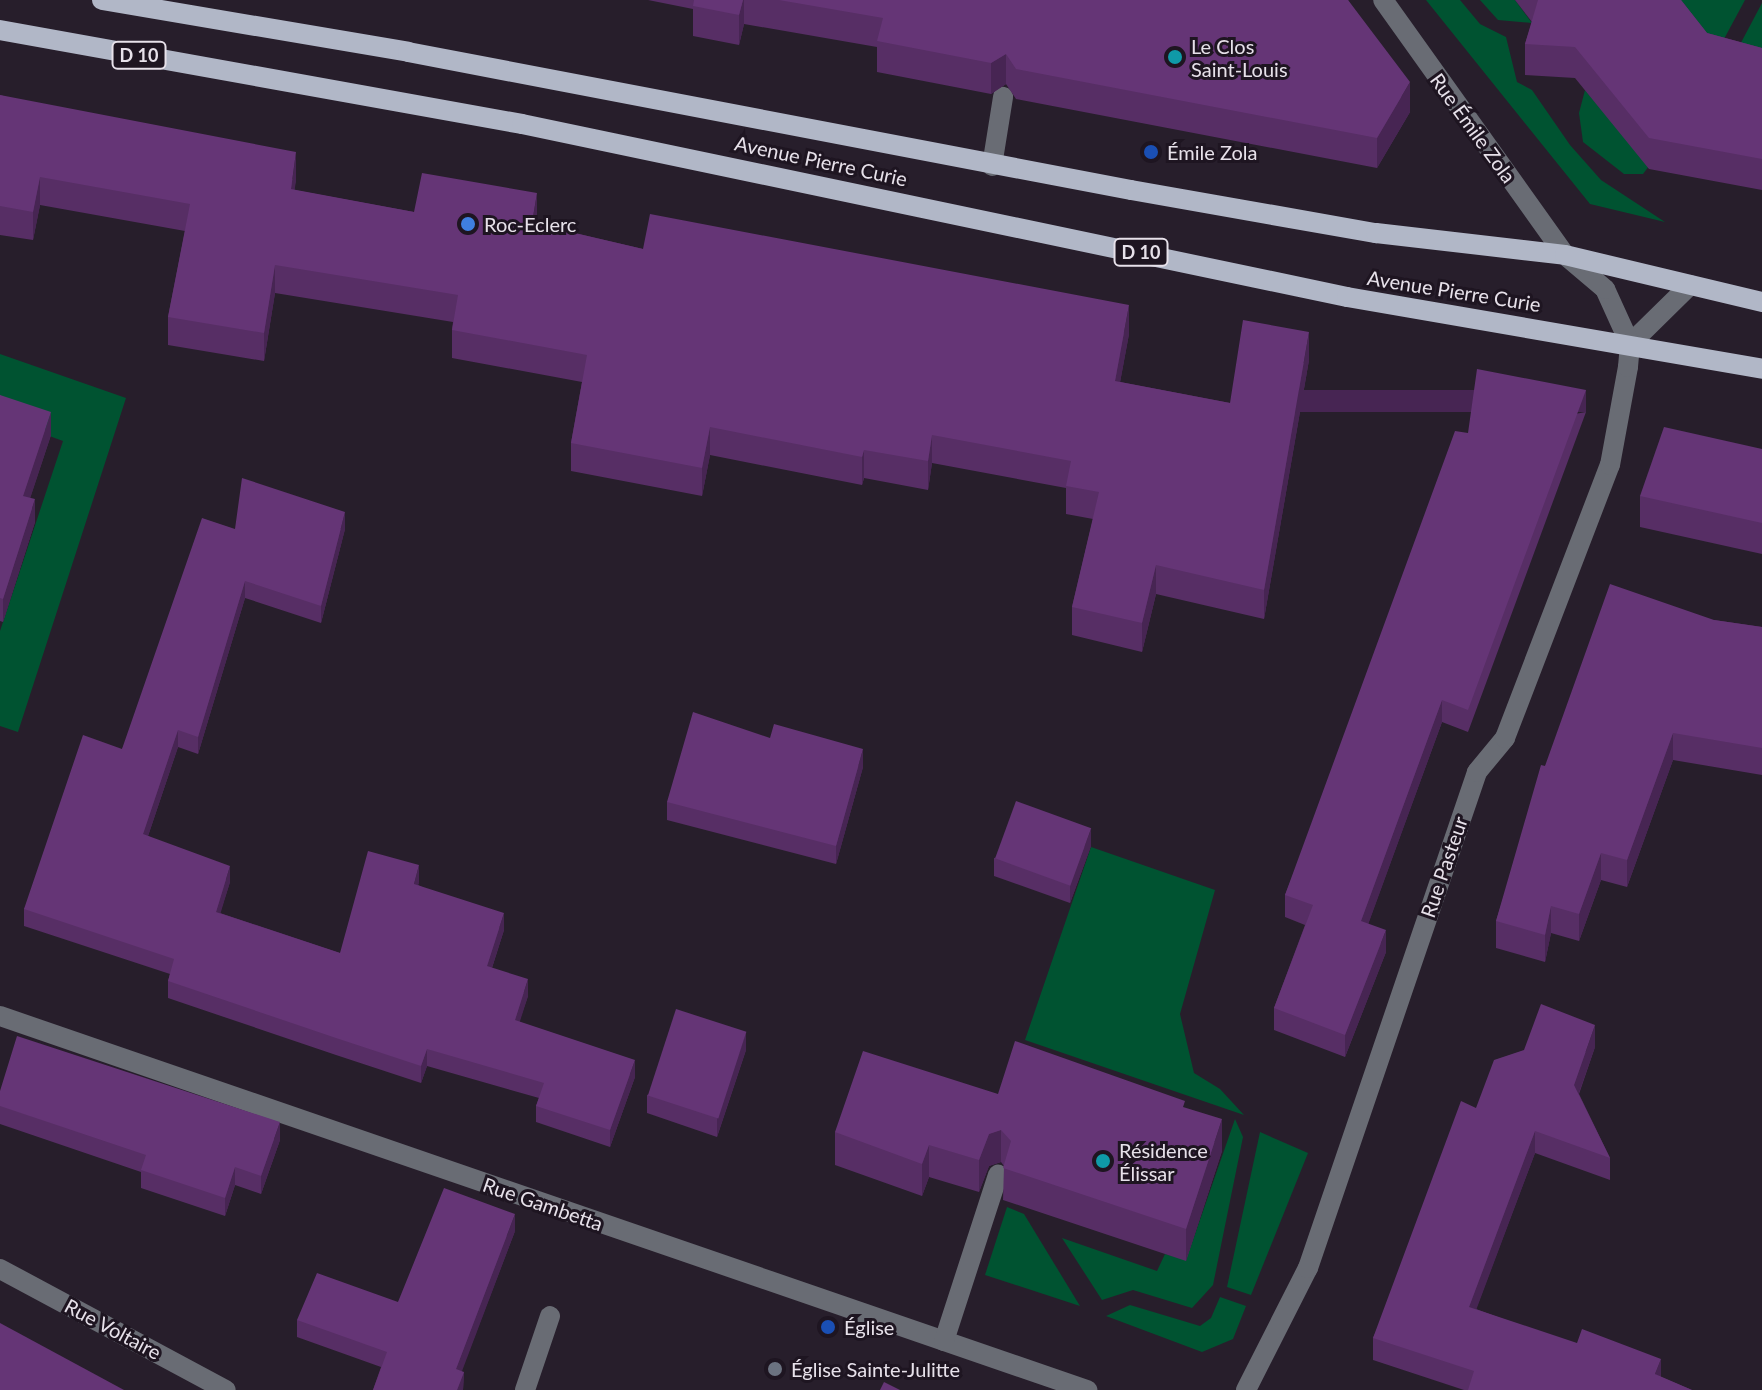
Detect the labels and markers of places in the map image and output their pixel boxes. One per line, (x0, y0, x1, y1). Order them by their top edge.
place label: Le Clos Saint-Louis (1191, 34, 1288, 81)
marker: Le Clos Saint-Louis (1166, 48, 1184, 66)
place label: Émile Zola (1167, 140, 1257, 164)
marker: Émile Zola (1142, 143, 1160, 161)
place label: Roc-Eclerc (484, 212, 576, 236)
marker: Roc-Eclerc (459, 215, 477, 233)
place label: Résidence Élissar (1119, 1138, 1208, 1185)
marker: Résidence Élissar (1094, 1152, 1112, 1170)
place label: Église (844, 1315, 894, 1339)
marker: Église (819, 1318, 837, 1336)
place label: Église Sainte-Julitte (791, 1357, 960, 1381)
marker: Église Sainte-Julitte (766, 1360, 784, 1378)

